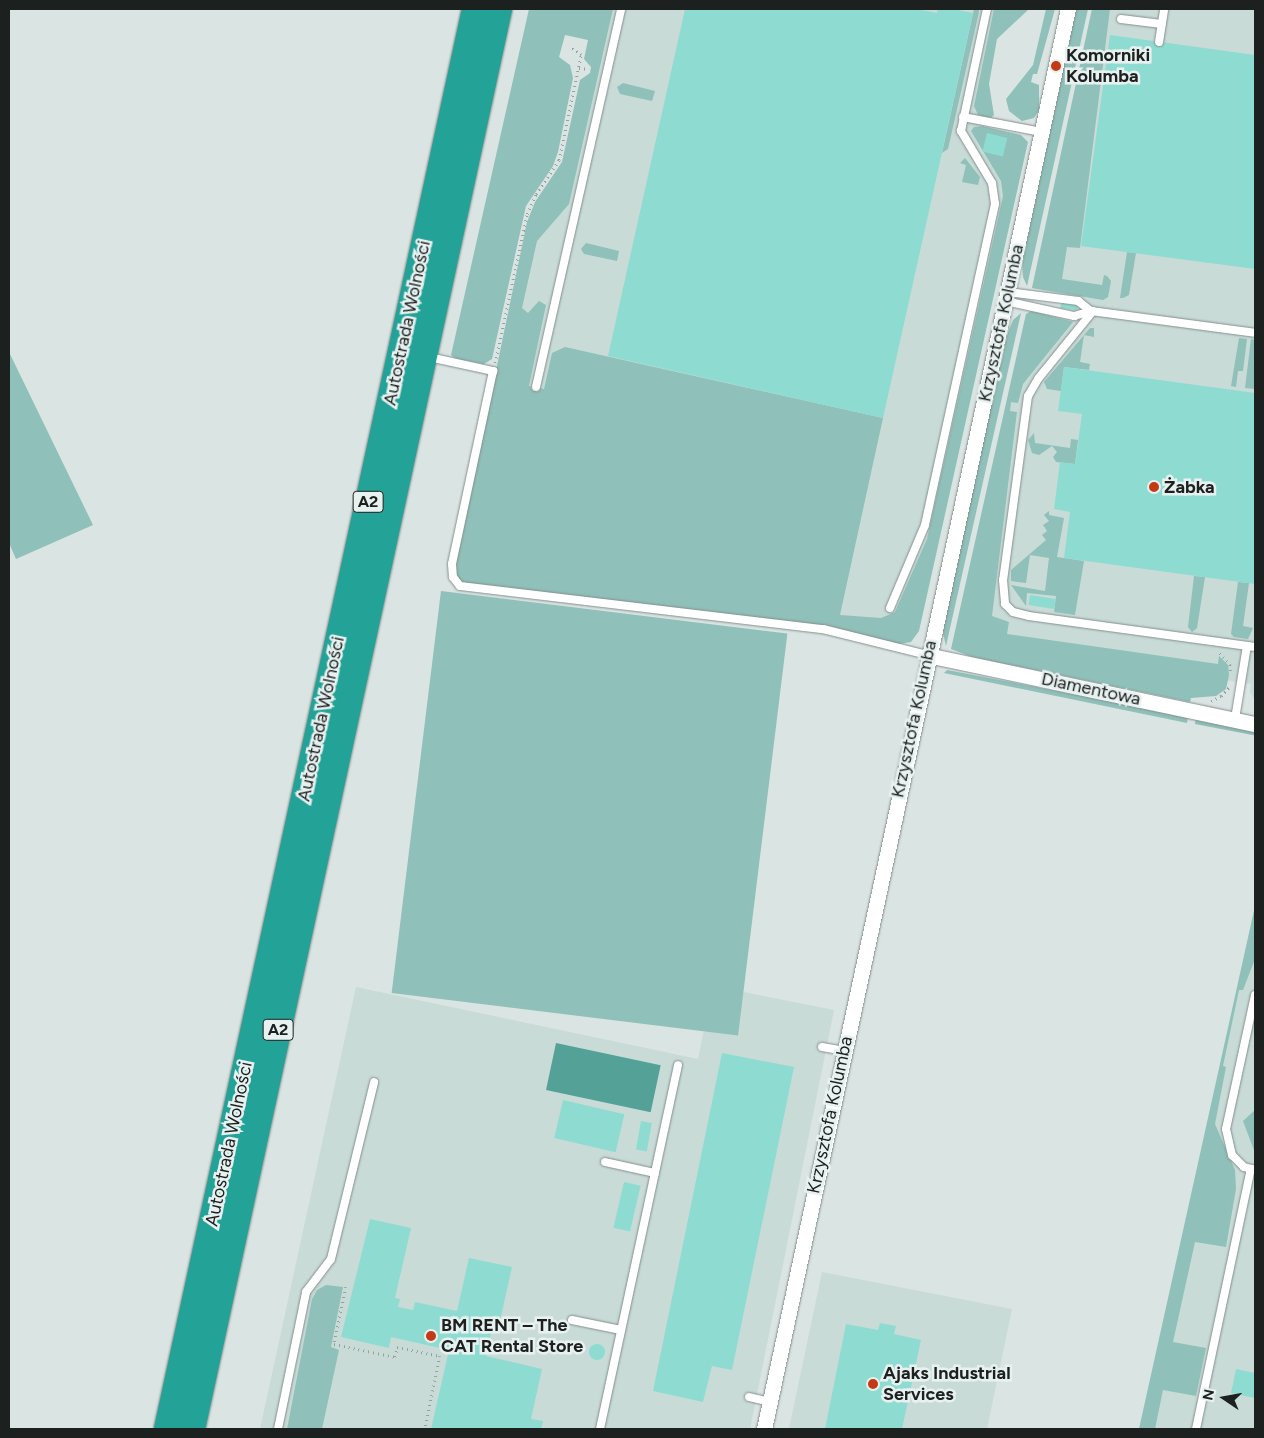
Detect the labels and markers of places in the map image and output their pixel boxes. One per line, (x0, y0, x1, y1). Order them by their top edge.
place label: Komorniki Kolumba (1066, 45, 1150, 88)
marker: Komorniki Kolumba (1050, 60, 1062, 72)
place label: Żabka (1164, 476, 1215, 498)
marker: Żabka (1148, 481, 1160, 493)
place label: BM RENT – The CAT Rental Store (441, 1315, 583, 1358)
marker: BM RENT – The CAT Rental Store (425, 1330, 437, 1342)
place label: Ajaks Industrial Services (883, 1363, 1011, 1406)
marker: Ajaks Industrial Services (867, 1378, 879, 1390)

